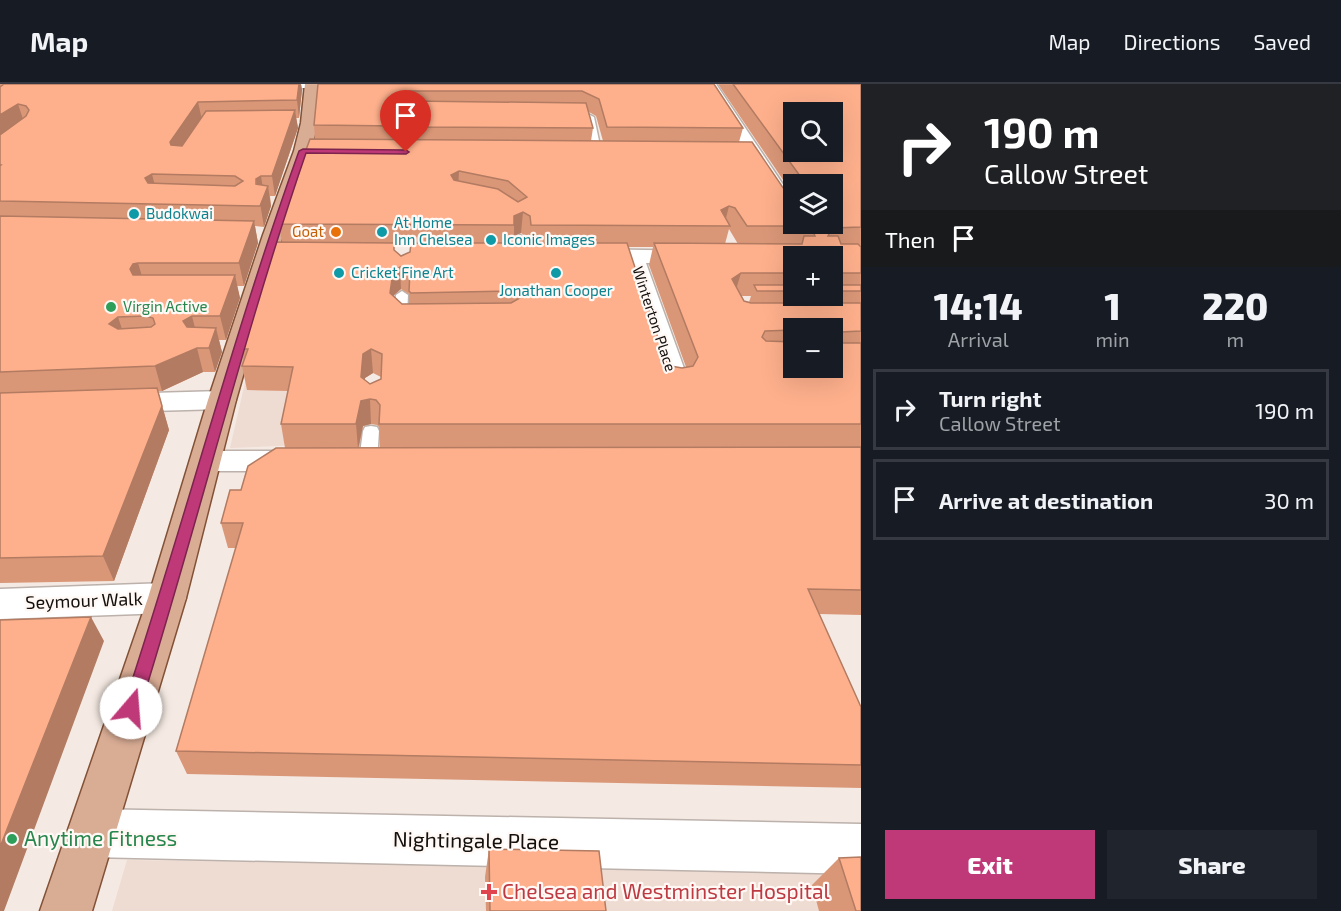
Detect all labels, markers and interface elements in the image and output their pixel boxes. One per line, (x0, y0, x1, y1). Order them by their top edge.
text: Map (30, 24, 88, 58)
text: Map (1048, 29, 1091, 54)
text: Directions (1124, 29, 1220, 54)
text: Saved (1253, 29, 1311, 54)
pin (380, 90, 431, 152)
icon: arrive (389, 99, 422, 132)
map controls (783, 102, 843, 378)
button: search (783, 102, 843, 162)
text: 190 m (984, 106, 1100, 156)
icon: right (885, 108, 963, 186)
text: Callow Street (984, 157, 1148, 189)
button: layers (783, 174, 843, 234)
place label: Budokwai (146, 204, 213, 222)
marker: Budokwai (127, 207, 141, 221)
place label: At Home Inn Chelsea (394, 213, 472, 248)
place label: Goat (292, 222, 324, 240)
icon: arrive (947, 222, 980, 255)
marker: Goat (329, 225, 343, 239)
marker: At Home Inn Chelsea (375, 225, 389, 239)
text: Then (885, 226, 935, 252)
place label: Iconic Images (503, 230, 595, 248)
marker: Iconic Images (484, 233, 498, 247)
button: + (783, 246, 843, 306)
place label: Cricket Fine Art (351, 263, 454, 281)
street label: Winterton Place (629, 264, 680, 374)
marker: Cricket Fine Art (332, 266, 346, 280)
marker: Jonathan Cooper (549, 266, 563, 280)
place label: Jonathan Cooper (499, 281, 613, 299)
text: 14:14 (934, 284, 1023, 327)
text: 1 (1104, 284, 1121, 327)
text: 220 (1202, 284, 1268, 327)
place label: Virgin Active (123, 297, 208, 315)
marker: Virgin Active (104, 300, 118, 314)
button: − (783, 318, 843, 378)
text: Arrival (948, 327, 1009, 351)
text: min (1095, 327, 1130, 351)
text: m (1227, 327, 1244, 351)
text: Turn right (939, 385, 1041, 411)
icon: right (888, 393, 921, 426)
text: 190 m (1255, 397, 1314, 423)
text: Callow Street (939, 411, 1061, 435)
icon: arrive (888, 483, 921, 516)
text: Arrive at destination (939, 487, 1153, 513)
text: 30 m (1264, 487, 1314, 513)
street label: Seymour Walk (25, 587, 143, 613)
position arrow (99, 676, 163, 740)
place label: Anytime Fitness (24, 825, 177, 850)
street label: Nightingale Place (393, 826, 559, 853)
button: Exit (885, 830, 1095, 899)
button: Share (1107, 830, 1317, 899)
marker: Anytime Fitness (5, 832, 19, 846)
place label: Chelsea and Westminster Hospital (502, 878, 830, 903)
marker: Chelsea and Westminster Hospital (480, 883, 498, 901)

